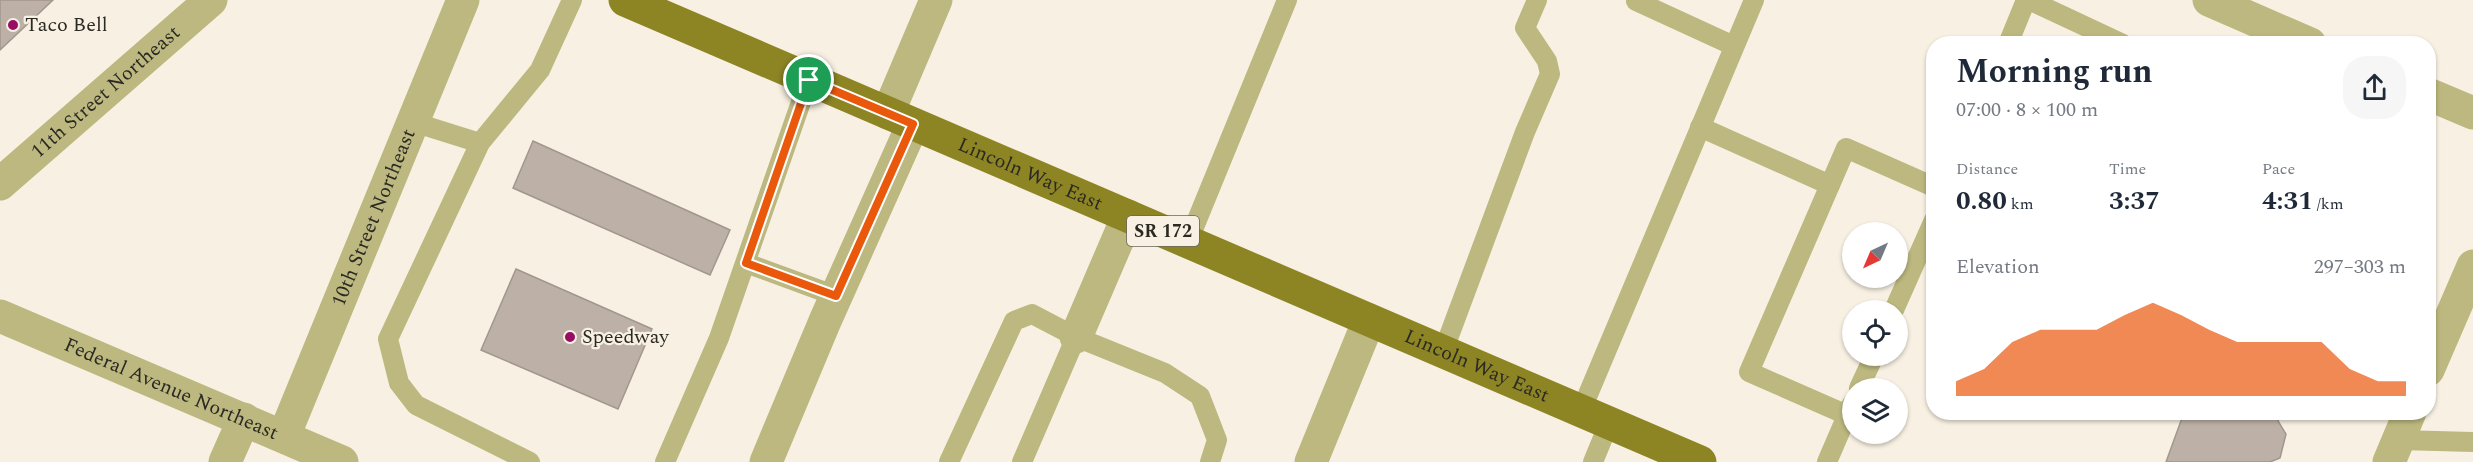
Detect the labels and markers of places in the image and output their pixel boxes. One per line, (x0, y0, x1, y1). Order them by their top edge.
place label: Taco Bell (25, 10, 108, 40)
marker: Taco Bell (6, 18, 20, 32)
pin (783, 54, 834, 105)
place label: Speedway (582, 322, 670, 352)
marker: Speedway (563, 330, 577, 344)

